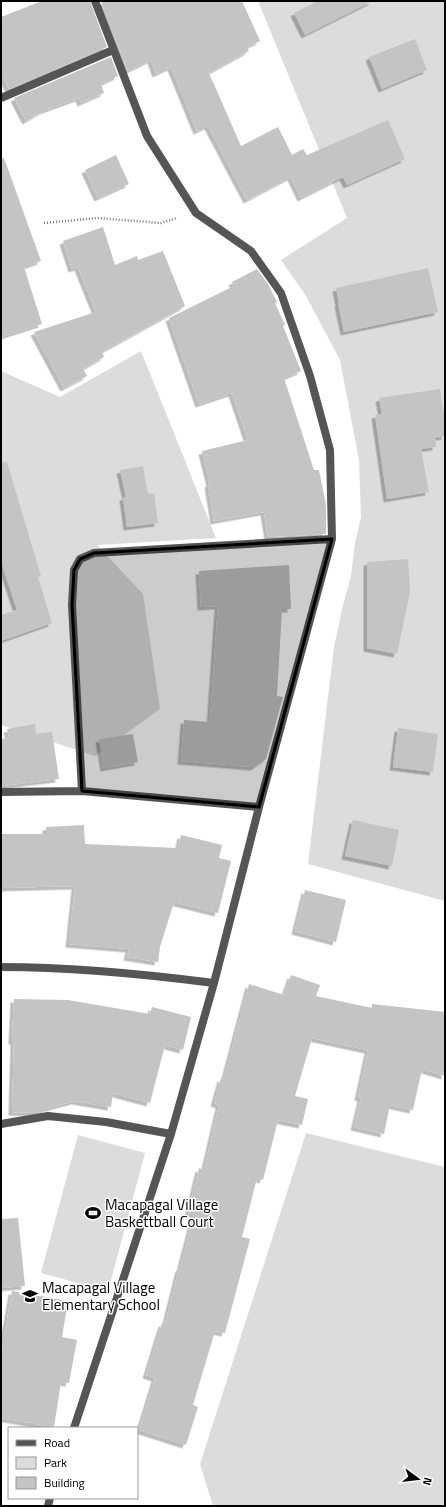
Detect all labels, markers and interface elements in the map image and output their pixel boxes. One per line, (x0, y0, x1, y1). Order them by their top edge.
place label: Macapagal Village Baskettball Court (105, 1193, 218, 1233)
sports icon: Macapagal Village Baskettball Court (84, 1204, 102, 1222)
place label: Macapagal Village Elementary School (42, 1276, 160, 1316)
school or university icon: Macapagal Village Elementary School (21, 1287, 39, 1305)
legend (8, 1427, 138, 1499)
text: Road (44, 1433, 70, 1452)
text: Park (44, 1453, 67, 1472)
north arrow (398, 1459, 438, 1499)
text: Building (44, 1473, 85, 1492)
text: N (419, 1476, 436, 1487)

